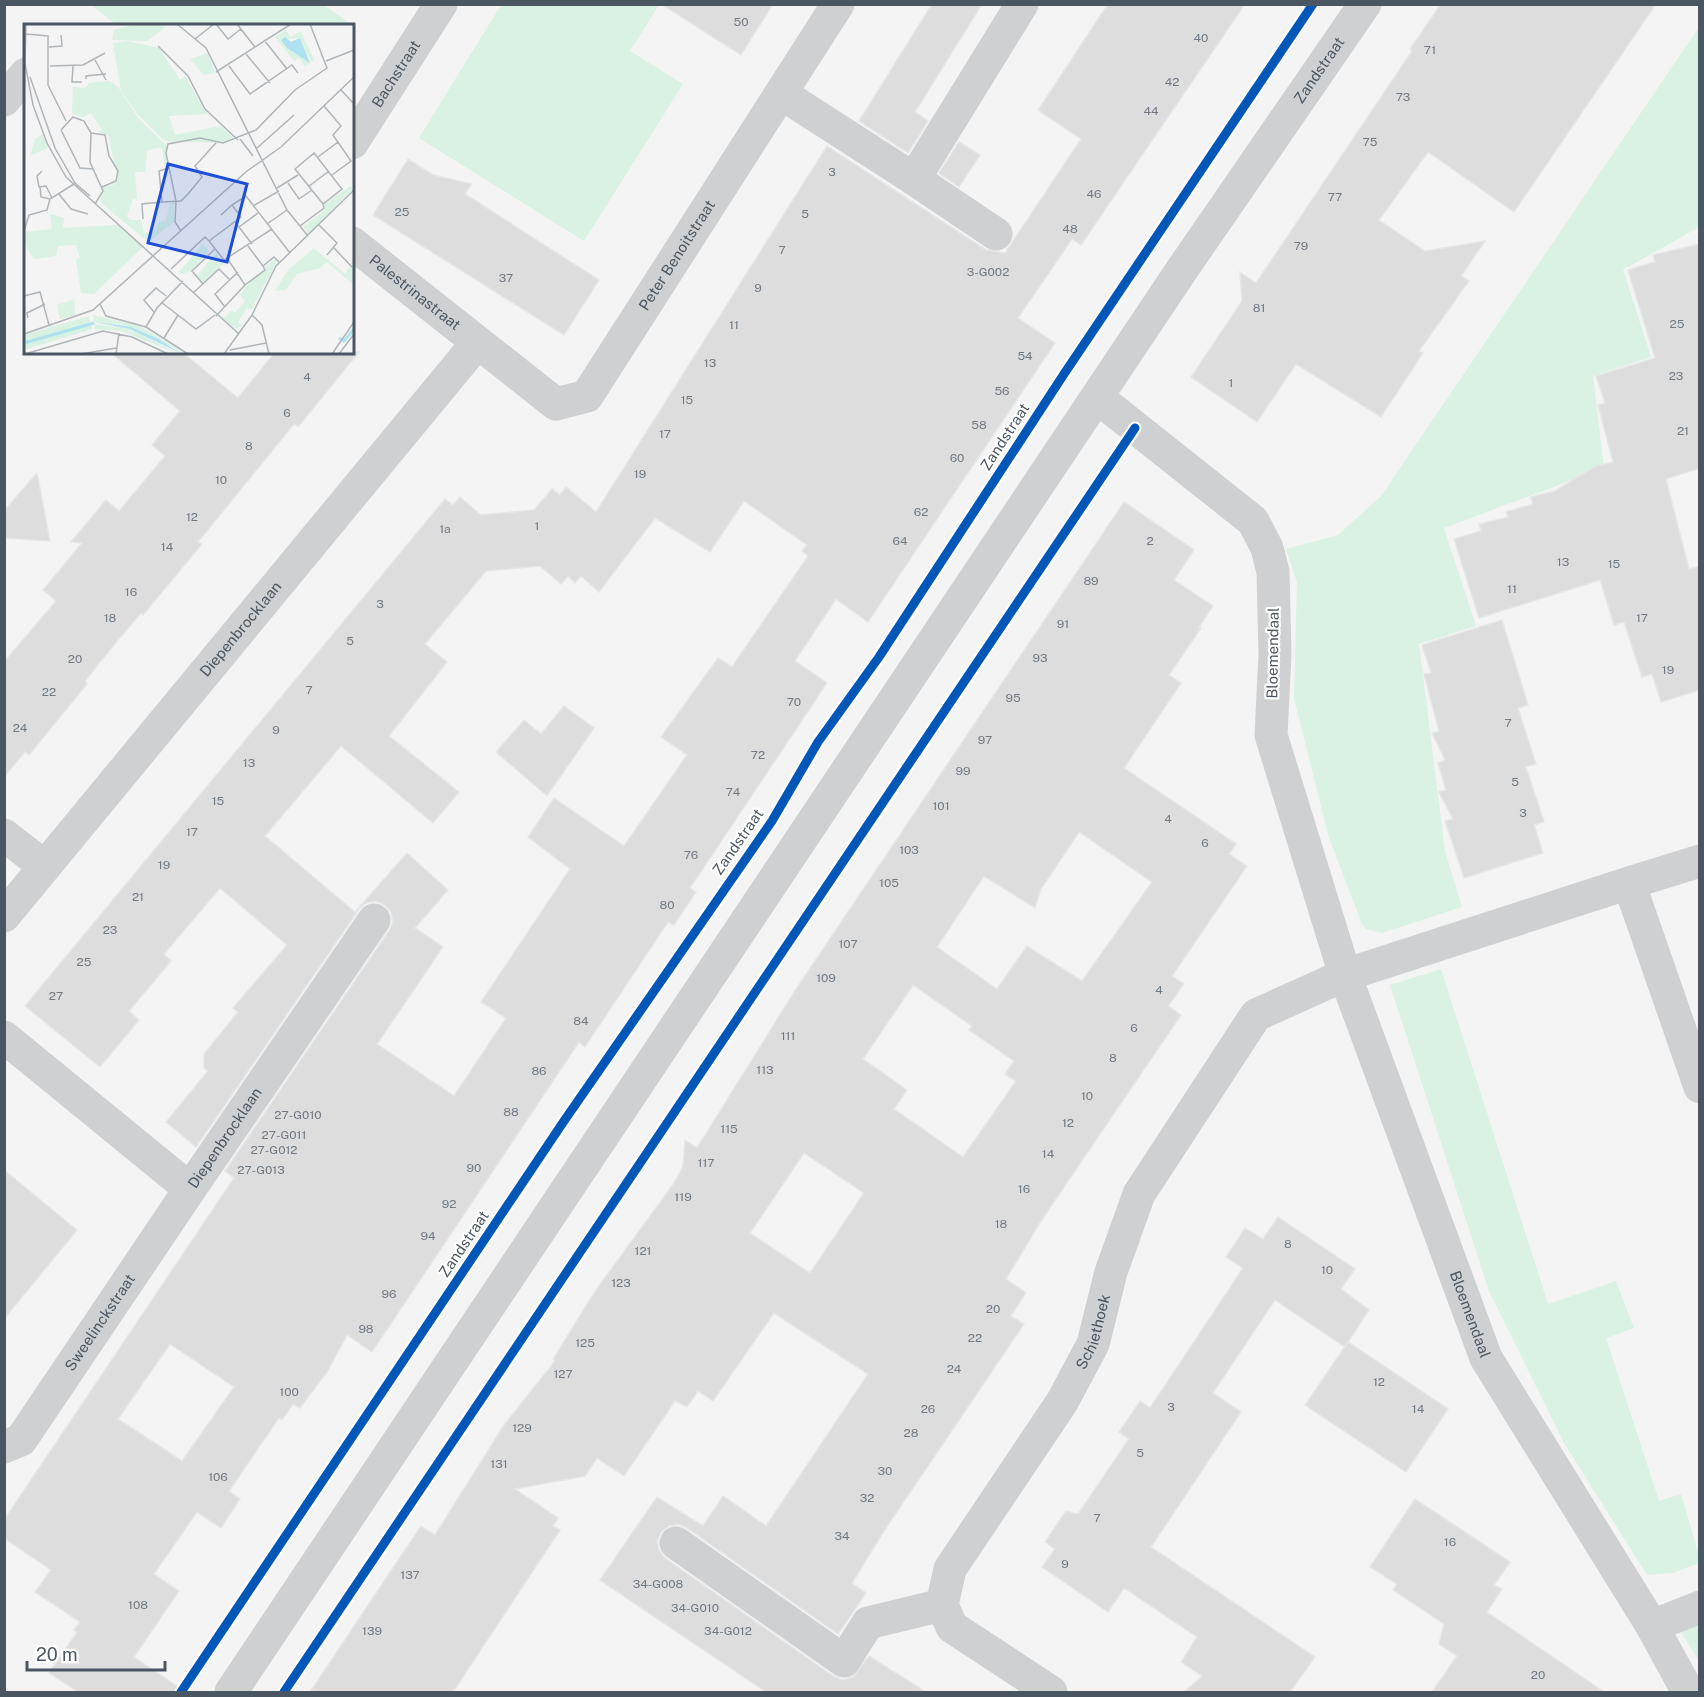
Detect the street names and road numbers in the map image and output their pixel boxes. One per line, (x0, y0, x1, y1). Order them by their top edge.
street label: Zandstraat (1290, 34, 1348, 106)
street label: Bachstraat (368, 37, 424, 110)
street label: Peter Benoitstraat (635, 197, 718, 313)
street label: Palestrinastraat (366, 251, 464, 333)
street label: Zandstraat (977, 400, 1033, 473)
street label: Diepenbrocklaan (196, 578, 285, 680)
street label: Bloemendaal (1263, 607, 1282, 699)
street label: Zandstraat (709, 805, 767, 878)
street label: Diepenbrocklaan (184, 1084, 265, 1191)
street label: Zandstraat (435, 1207, 492, 1280)
street label: Bloemendaal (1447, 1268, 1494, 1360)
street label: Sweelinckstraat (61, 1271, 138, 1374)
street label: Schiethoek (1072, 1292, 1113, 1372)

